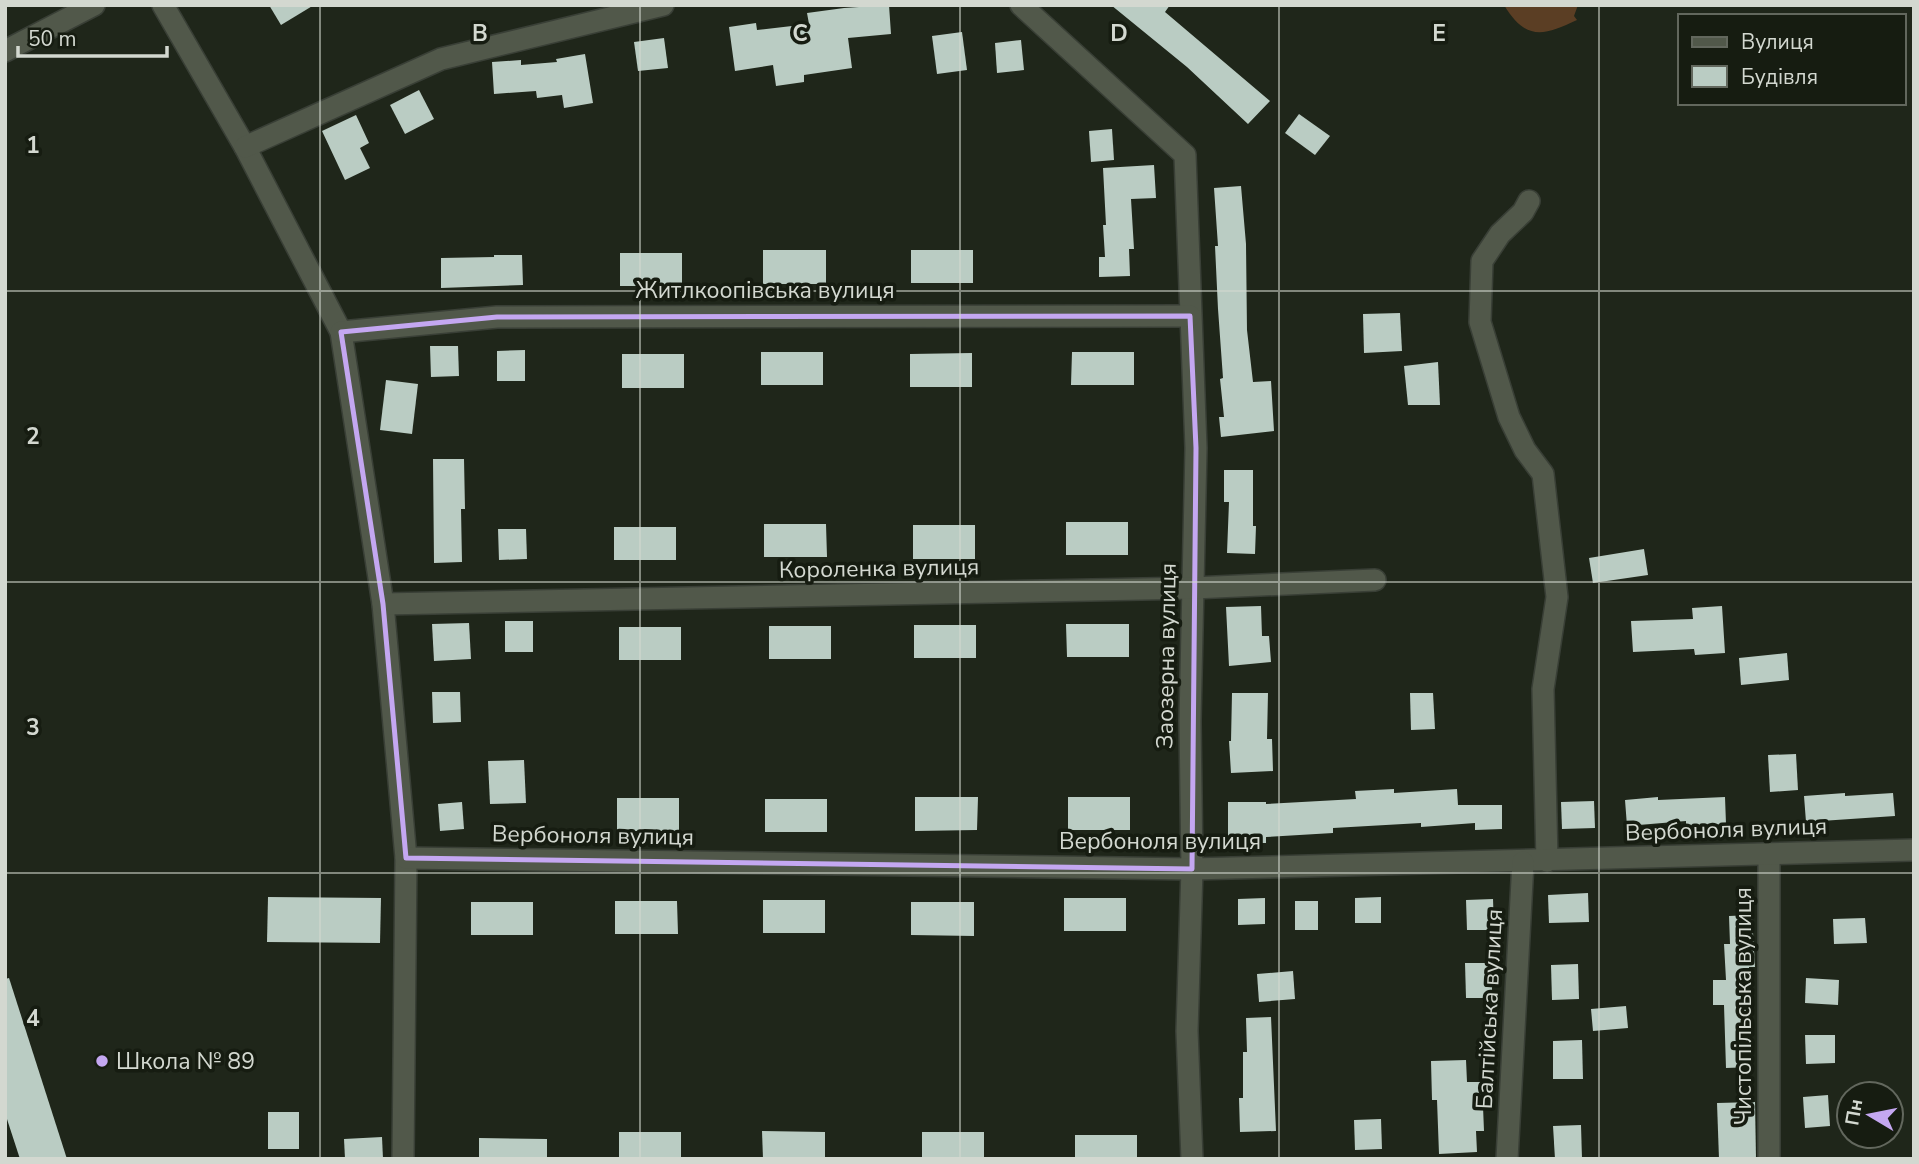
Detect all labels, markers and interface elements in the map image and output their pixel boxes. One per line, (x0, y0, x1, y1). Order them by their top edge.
scale bar (18, 14, 166, 58)
legend (1678, 14, 1905, 105)
text: B (472, 18, 488, 49)
text: C (792, 18, 808, 49)
text: D (1110, 18, 1128, 49)
text: E (1432, 18, 1446, 49)
text: 50 m (28, 25, 77, 53)
text: Вулиця (1741, 28, 1814, 56)
text: Будівля (1741, 63, 1818, 91)
text: 1 (26, 130, 40, 161)
street label: Житлкоопівська вулиця (635, 275, 895, 306)
text: 2 (26, 421, 40, 452)
street label: Короленка вулиця (779, 551, 979, 586)
street label: Заозерна вулиця (1149, 563, 1184, 749)
text: 3 (26, 712, 40, 743)
street label: Вербоноля вулиця (1624, 810, 1828, 849)
street label: Вербоноля вулиця (492, 818, 694, 853)
street label: Вербоноля вулиця (1059, 826, 1261, 857)
street label: Чистопільська вулиця (1728, 887, 1759, 1125)
street label: Балтійська вулиця (1469, 908, 1510, 1110)
text: 4 (26, 1003, 40, 1034)
place label: Школа № 89 (116, 1046, 255, 1077)
marker: Школа № 89 (94, 1053, 110, 1069)
north arrow (1835, 1080, 1905, 1150)
text: Пн (1839, 1097, 1869, 1127)

